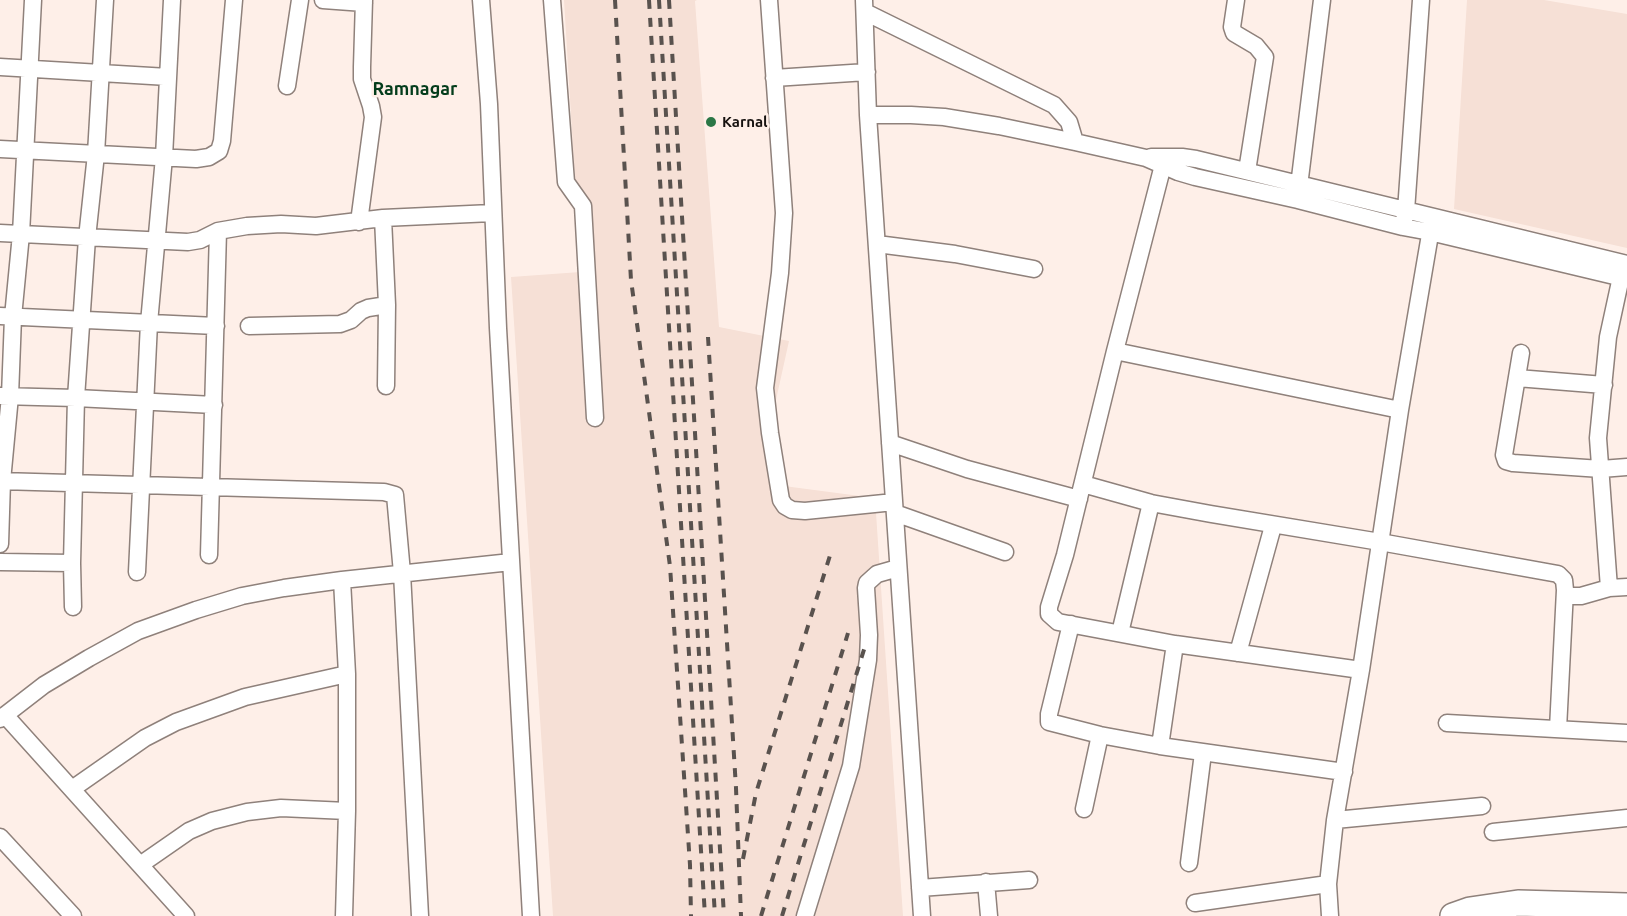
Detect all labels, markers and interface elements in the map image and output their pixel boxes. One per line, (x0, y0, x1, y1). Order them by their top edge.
district label: Ramnagar (373, 78, 457, 100)
place label: Karnal (722, 113, 768, 131)
marker: Karnal (704, 115, 718, 129)

